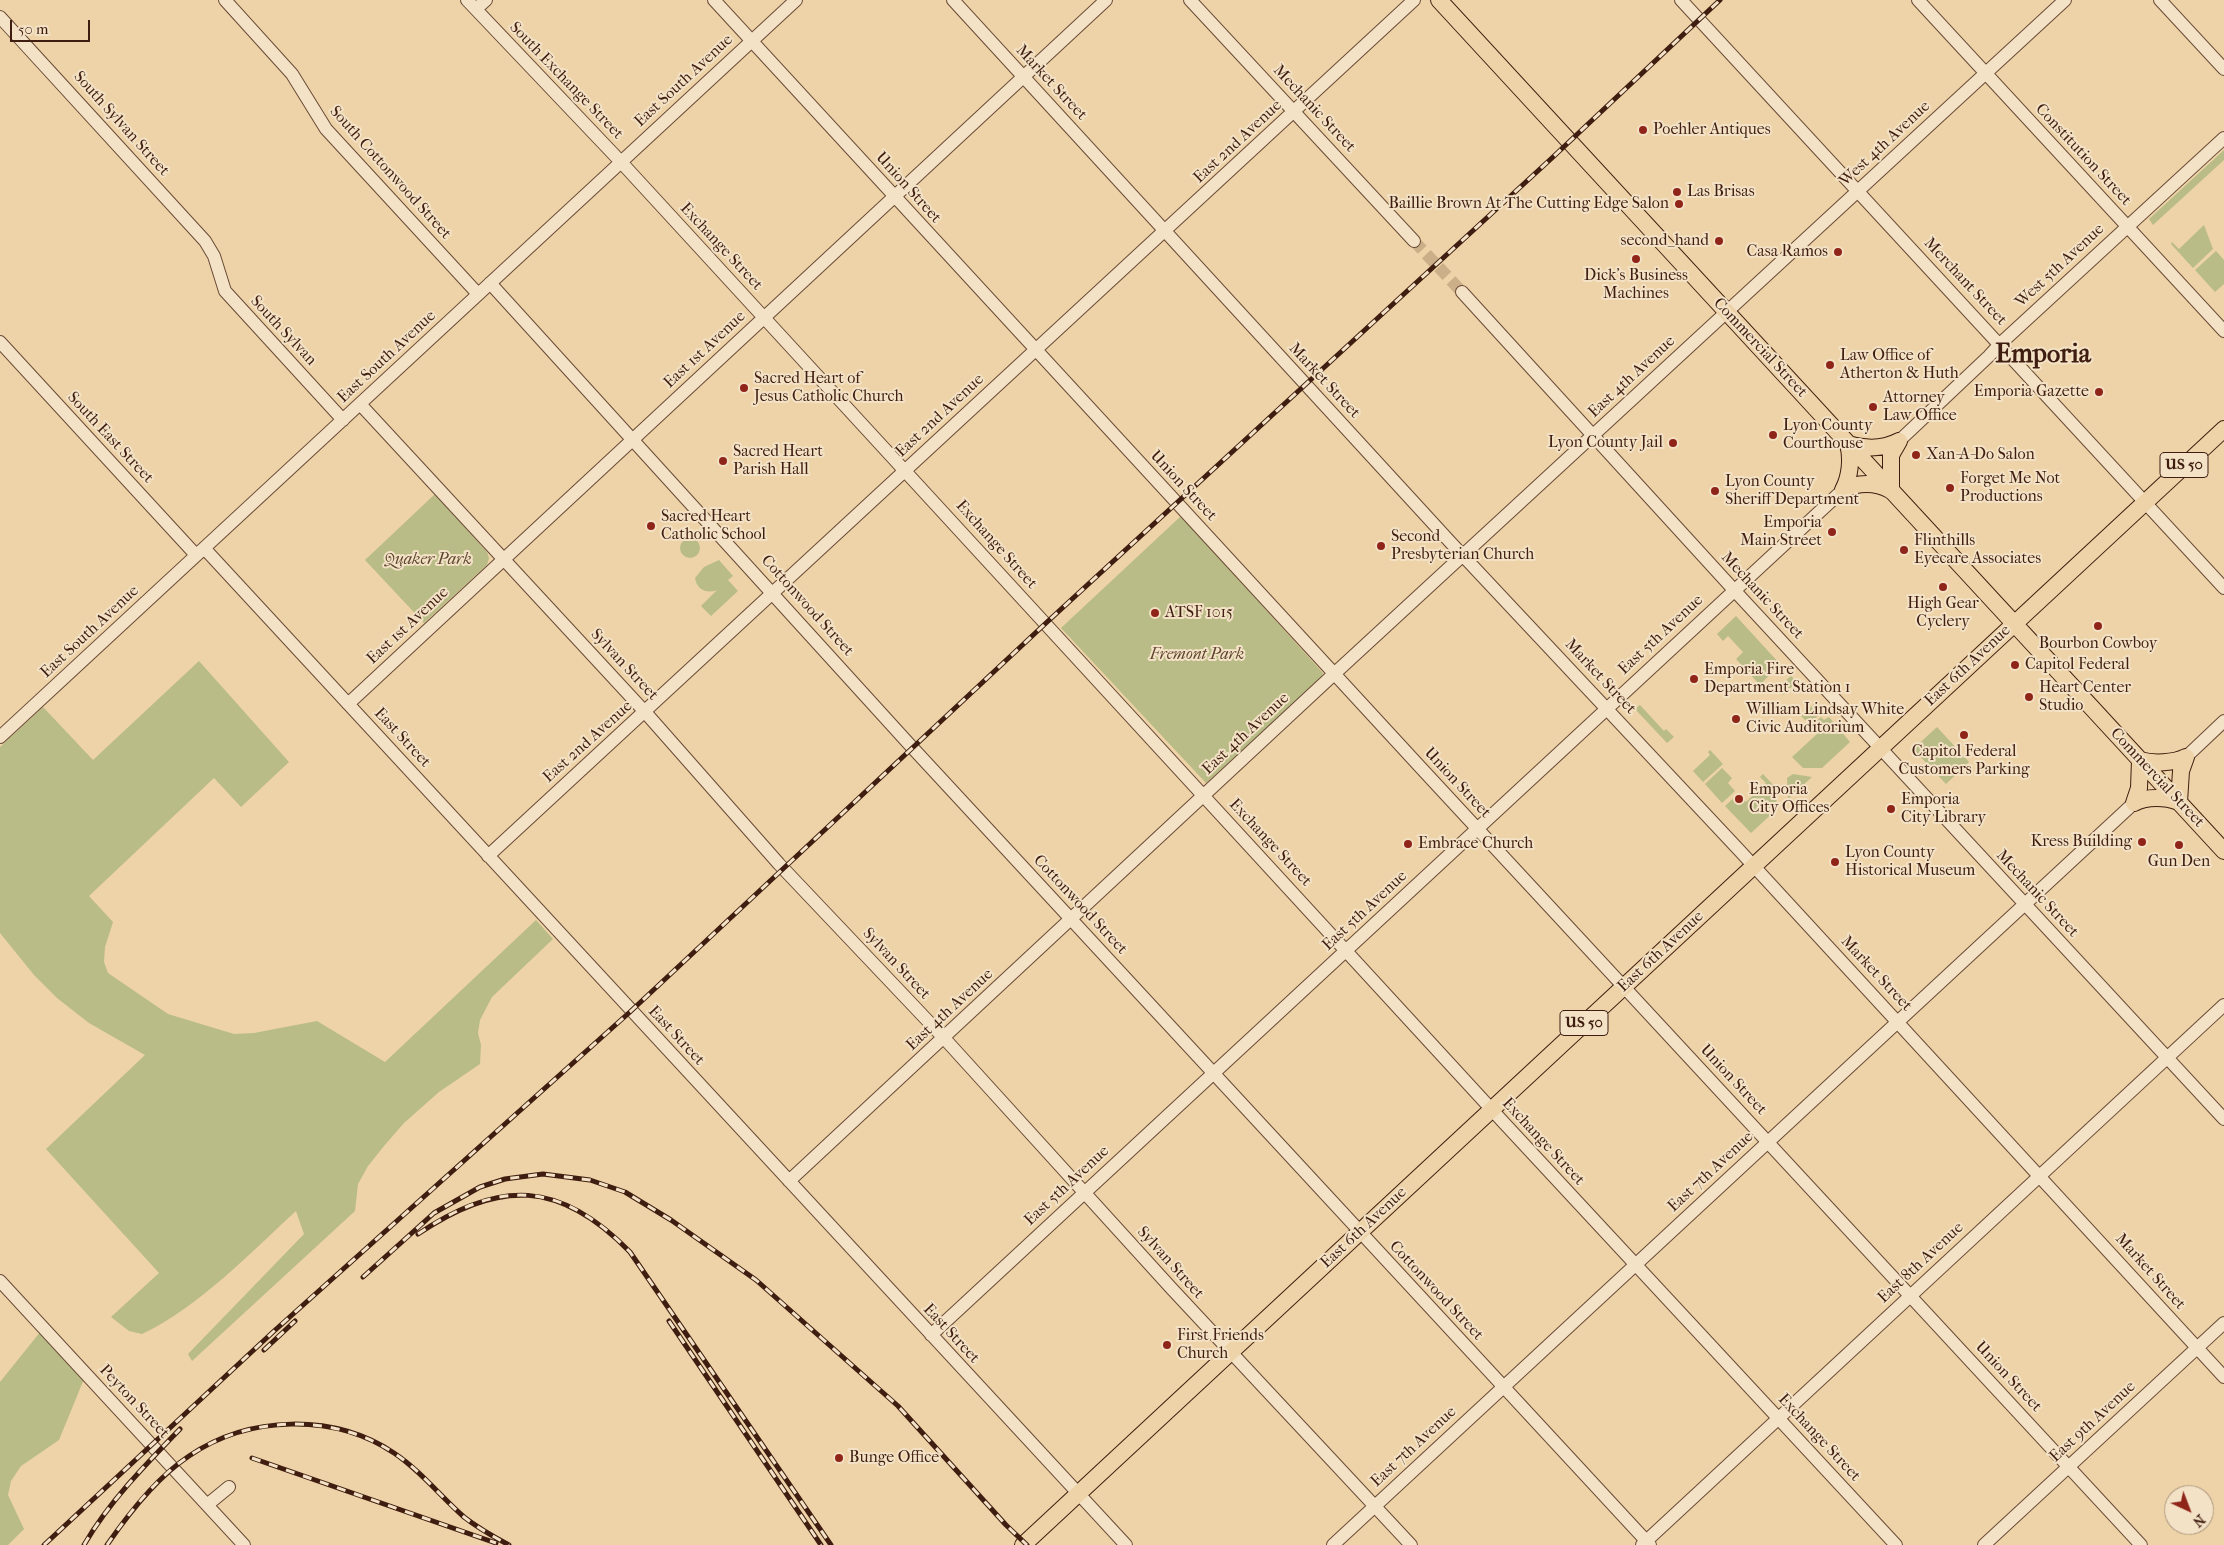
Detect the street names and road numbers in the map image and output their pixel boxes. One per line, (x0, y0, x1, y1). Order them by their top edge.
street label: South Exchange Street (505, 18, 627, 144)
street label: East South Avenue (631, 31, 737, 131)
street label: Market Street (1011, 41, 1091, 125)
street label: Mechanic Street (1269, 61, 1359, 157)
street label: South Sylvan Street (69, 68, 173, 180)
street label: East 2nd Avenue (1190, 96, 1286, 188)
street label: West 4th Avenue (1836, 97, 1934, 191)
street label: Constitution Street (2031, 100, 2135, 210)
street label: South Cottonwood Street (325, 102, 455, 244)
street label: Union Street (871, 148, 945, 228)
street label: Exchange Street (676, 199, 766, 295)
street label: West 5th Avenue (2012, 220, 2108, 312)
street label: Merchant Street (1919, 234, 2011, 330)
street label: South Sylvan (246, 292, 320, 370)
street label: Commercial Street (1709, 294, 1811, 402)
street label: East South Avenue (334, 307, 440, 407)
street label: East 1st Avenue (660, 307, 750, 393)
street label: East 4th Avenue (1585, 332, 1679, 422)
street label: Market Street (1284, 339, 1364, 423)
street label: East 2nd Avenue (892, 370, 988, 462)
street label: South East Street (63, 388, 157, 488)
street label: Union Street (1146, 447, 1220, 525)
road number: US 50 (2160, 452, 2208, 478)
street label: Exchange Street (951, 497, 1041, 593)
street label: Mechanic Street (1717, 548, 1807, 644)
street label: Cottonwood Street (757, 551, 857, 661)
street label: East South Avenue (37, 582, 143, 682)
street label: East 1st Avenue (363, 583, 453, 669)
street label: East 5th Avenue (1615, 591, 1707, 679)
street label: East 6th Avenue (1921, 621, 2015, 711)
street label: Sylvan Street (586, 625, 662, 705)
street label: Market Street (1560, 635, 1640, 719)
street label: East 4th Avenue (1199, 689, 1293, 779)
street label: East 2nd Avenue (539, 697, 637, 787)
street label: East Street (370, 704, 434, 772)
street label: Commercial Street (2106, 724, 2208, 832)
street label: Union Street (1420, 744, 1494, 822)
street label: Exchange Street (1225, 795, 1315, 891)
street label: Mechanic Street (1992, 846, 2082, 942)
street label: Cottonwood Street (1029, 851, 1131, 959)
street label: East 5th Avenue (1319, 867, 1411, 955)
street label: East 6th Avenue (1614, 907, 1708, 997)
street label: Sylvan Street (858, 924, 934, 1004)
street label: Market Street (1836, 932, 1916, 1016)
street label: East 4th Avenue (903, 965, 997, 1055)
street label: East Street (644, 1002, 708, 1070)
road number: US 50 (1560, 1010, 1608, 1036)
street label: Union Street (1696, 1041, 1770, 1119)
street label: Exchange Street (1498, 1094, 1588, 1190)
street label: East 7th Avenue (1664, 1128, 1758, 1216)
street label: East 5th Avenue (1021, 1142, 1113, 1230)
street label: East 6th Avenue (1317, 1183, 1411, 1273)
street label: East 8th Avenue (1874, 1218, 1968, 1308)
street label: Sylvan Street (1132, 1223, 1208, 1303)
street label: Market Street (2111, 1230, 2189, 1314)
street label: Cottonwood Street (1385, 1237, 1487, 1345)
street label: East Street (919, 1300, 983, 1368)
street label: Union Street (1971, 1338, 2045, 1416)
street label: Peyton Street (95, 1361, 173, 1443)
street label: East 9th Avenue (2046, 1377, 2140, 1467)
street label: Exchange Street (1774, 1390, 1864, 1486)
street label: East 7th Avenue (1367, 1403, 1461, 1491)

